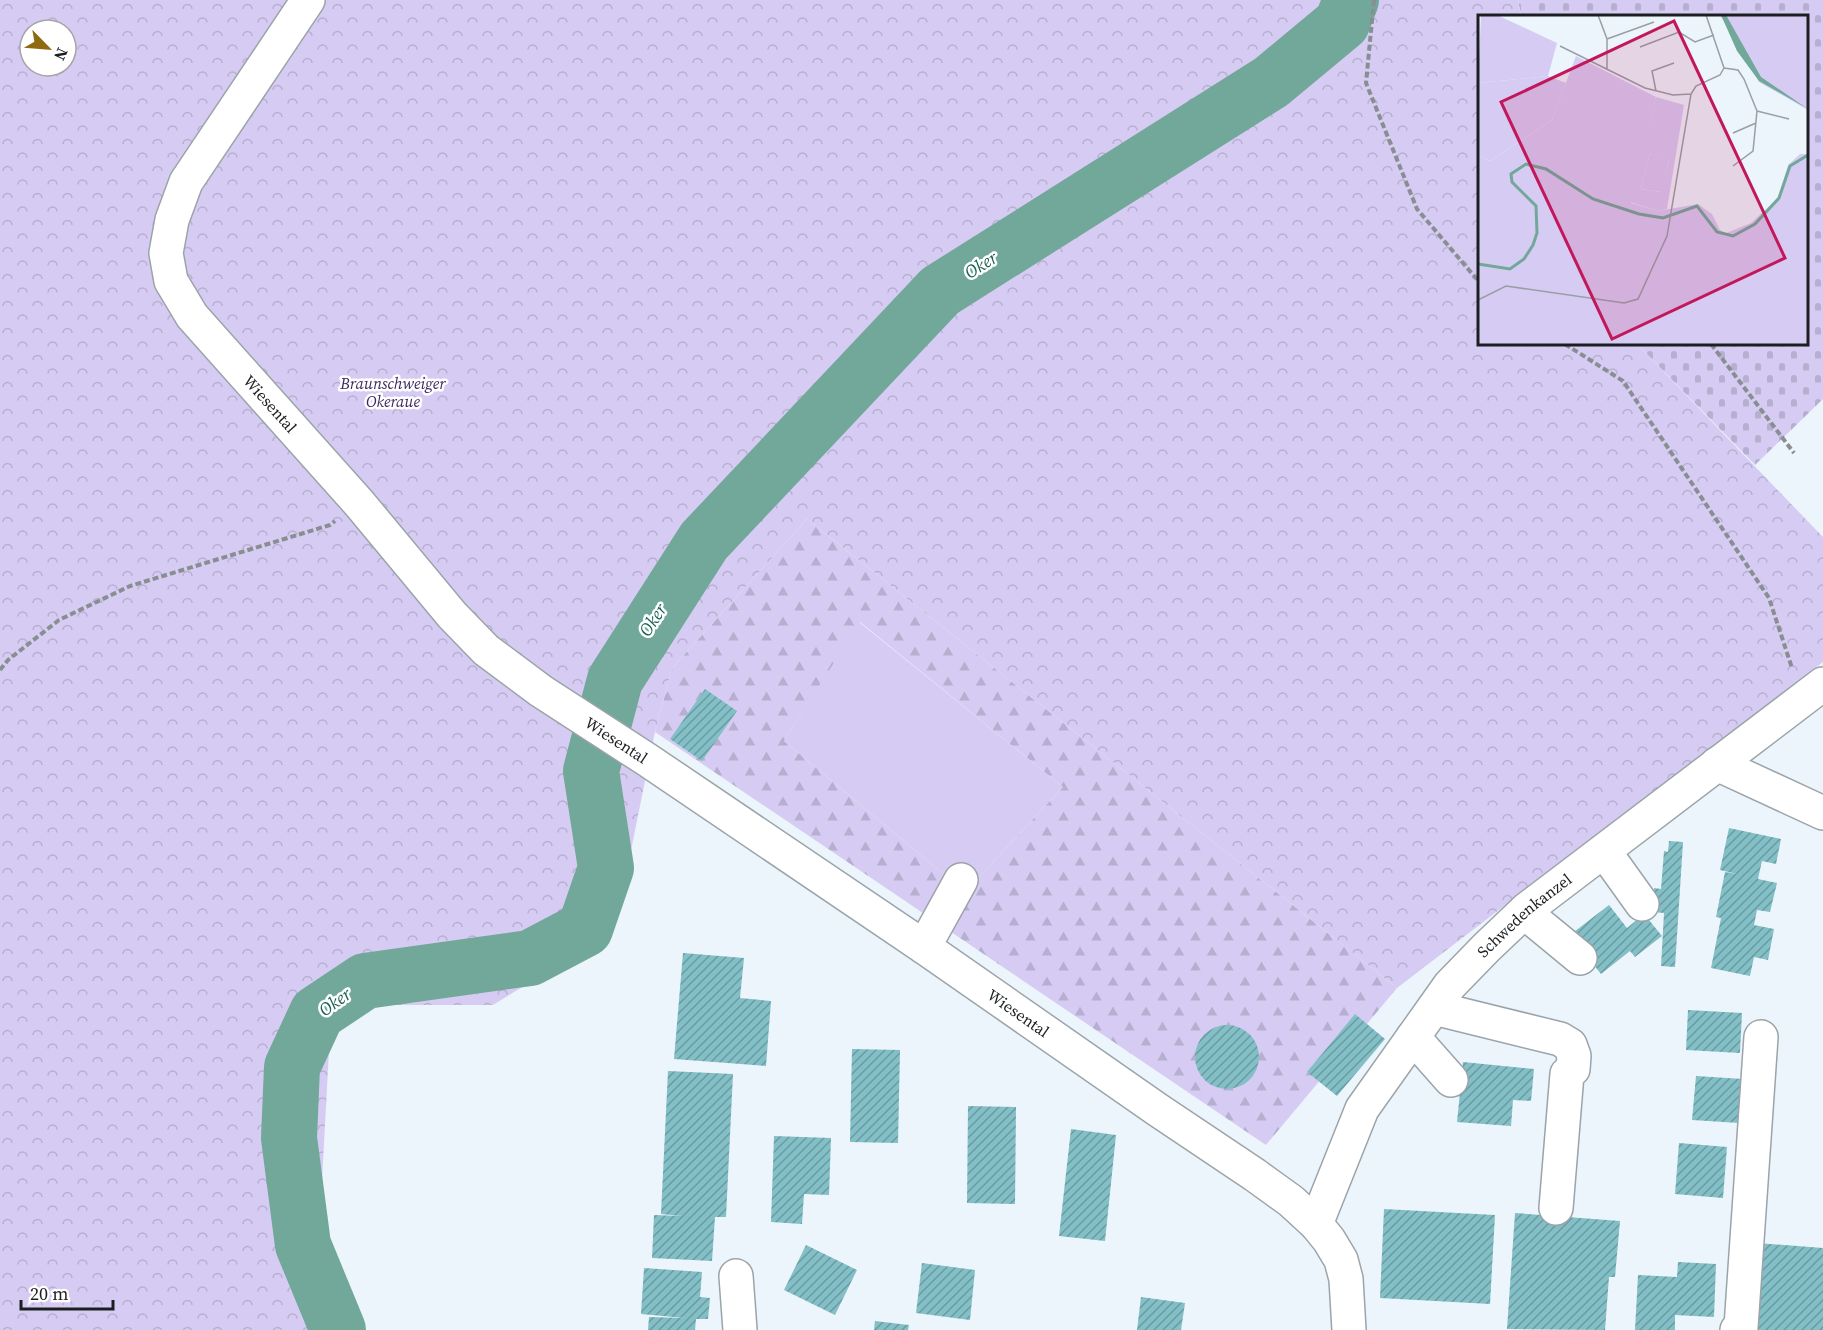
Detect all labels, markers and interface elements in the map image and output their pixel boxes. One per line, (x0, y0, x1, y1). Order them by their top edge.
inset map (1478, 15, 1808, 345)
north arrow (18, 18, 78, 78)
text: N (49, 44, 74, 65)
water label: Oker (959, 244, 1003, 284)
street label: Wiesental (239, 370, 302, 438)
park label: Braunschweiger Okeraue (339, 372, 446, 412)
water label: Oker (633, 598, 673, 641)
street label: Wiesental (581, 711, 652, 768)
street label: Schwedenkanzel (1472, 868, 1576, 962)
water label: Oker (313, 981, 357, 1022)
street label: Wiesental (983, 984, 1054, 1042)
scale bar (21, 1273, 112, 1311)
text: 20 m (30, 1281, 68, 1306)

